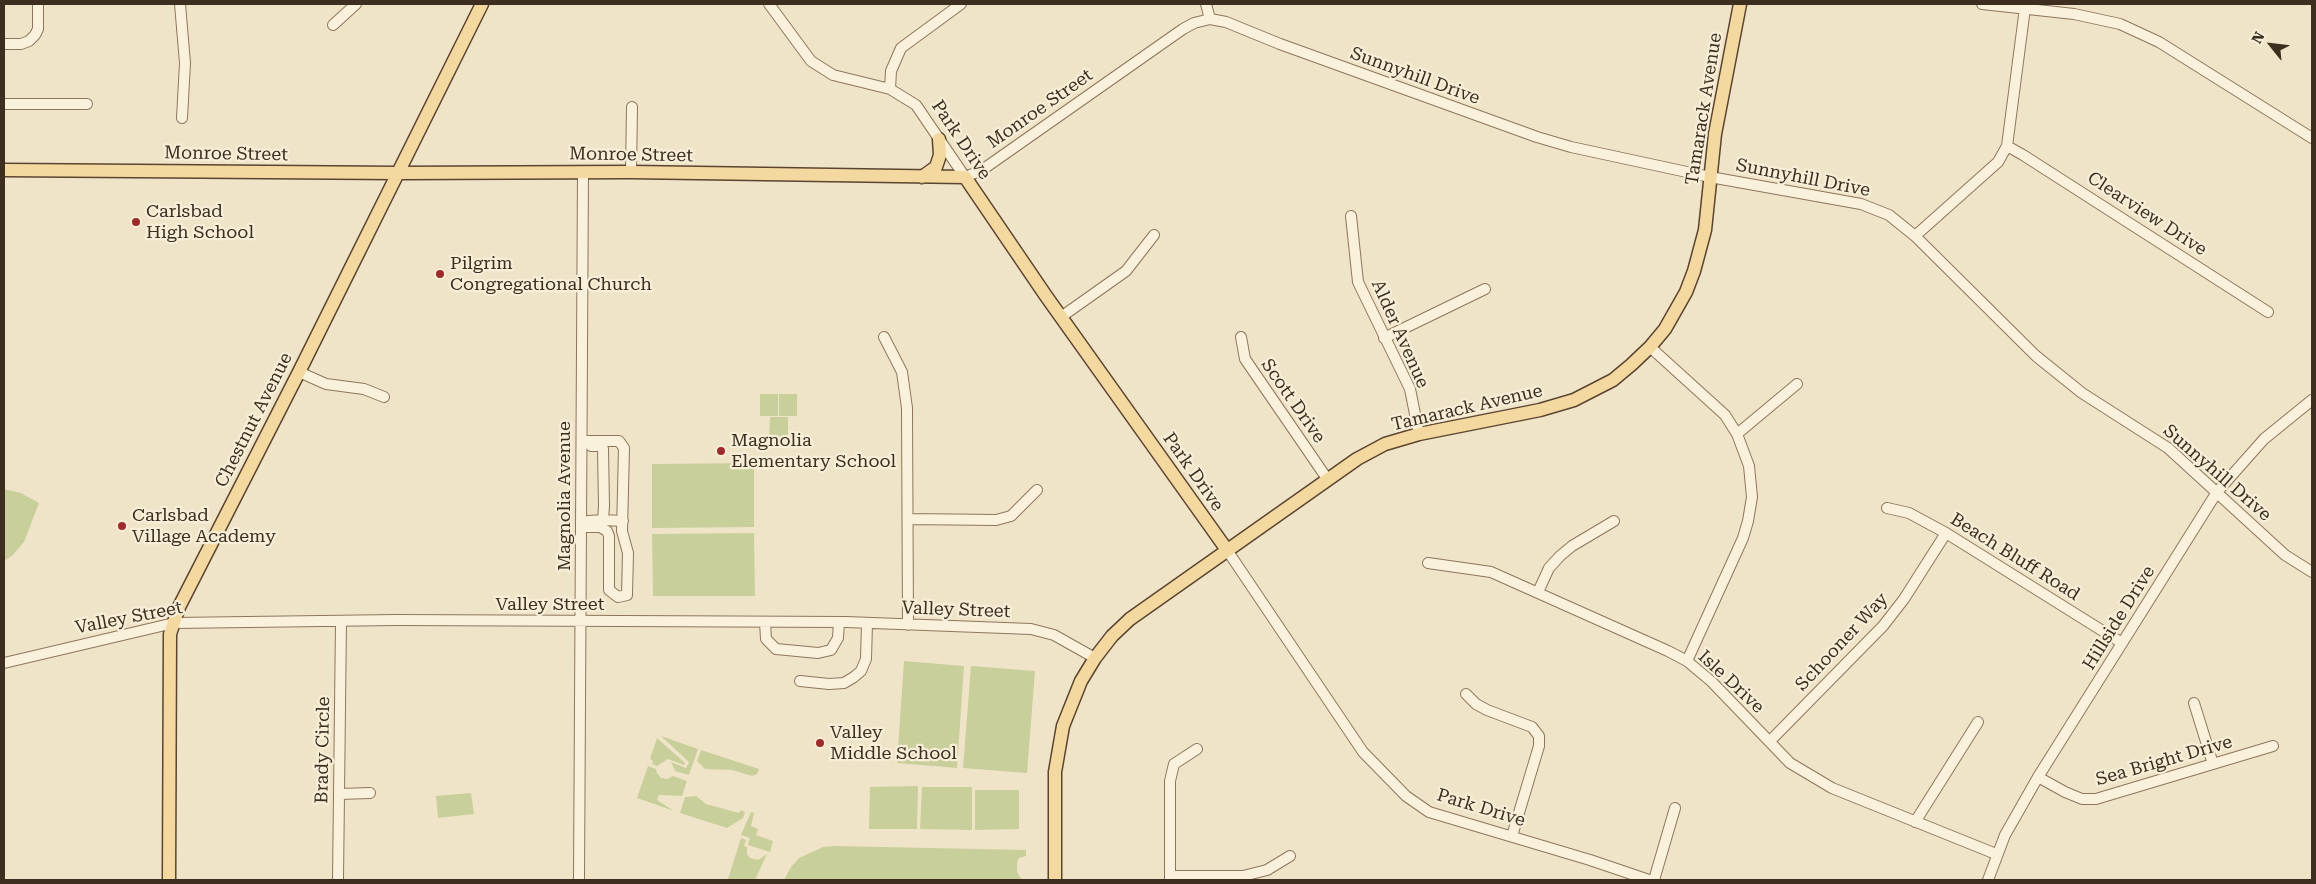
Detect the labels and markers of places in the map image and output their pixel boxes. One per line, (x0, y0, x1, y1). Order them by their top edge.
place label: Carlsbad High School (146, 201, 254, 243)
marker: Carlsbad High School (130, 216, 142, 228)
place label: Pilgrim Congregational Church (450, 253, 652, 296)
marker: Pilgrim Congregational Church (434, 268, 446, 280)
place label: Magnolia Elementary School (731, 430, 896, 472)
marker: Magnolia Elementary School (715, 445, 727, 457)
place label: Carlsbad Village Academy (132, 505, 276, 548)
marker: Carlsbad Village Academy (116, 520, 128, 532)
place label: Valley Middle School (830, 722, 957, 764)
marker: Valley Middle School (814, 737, 826, 749)

